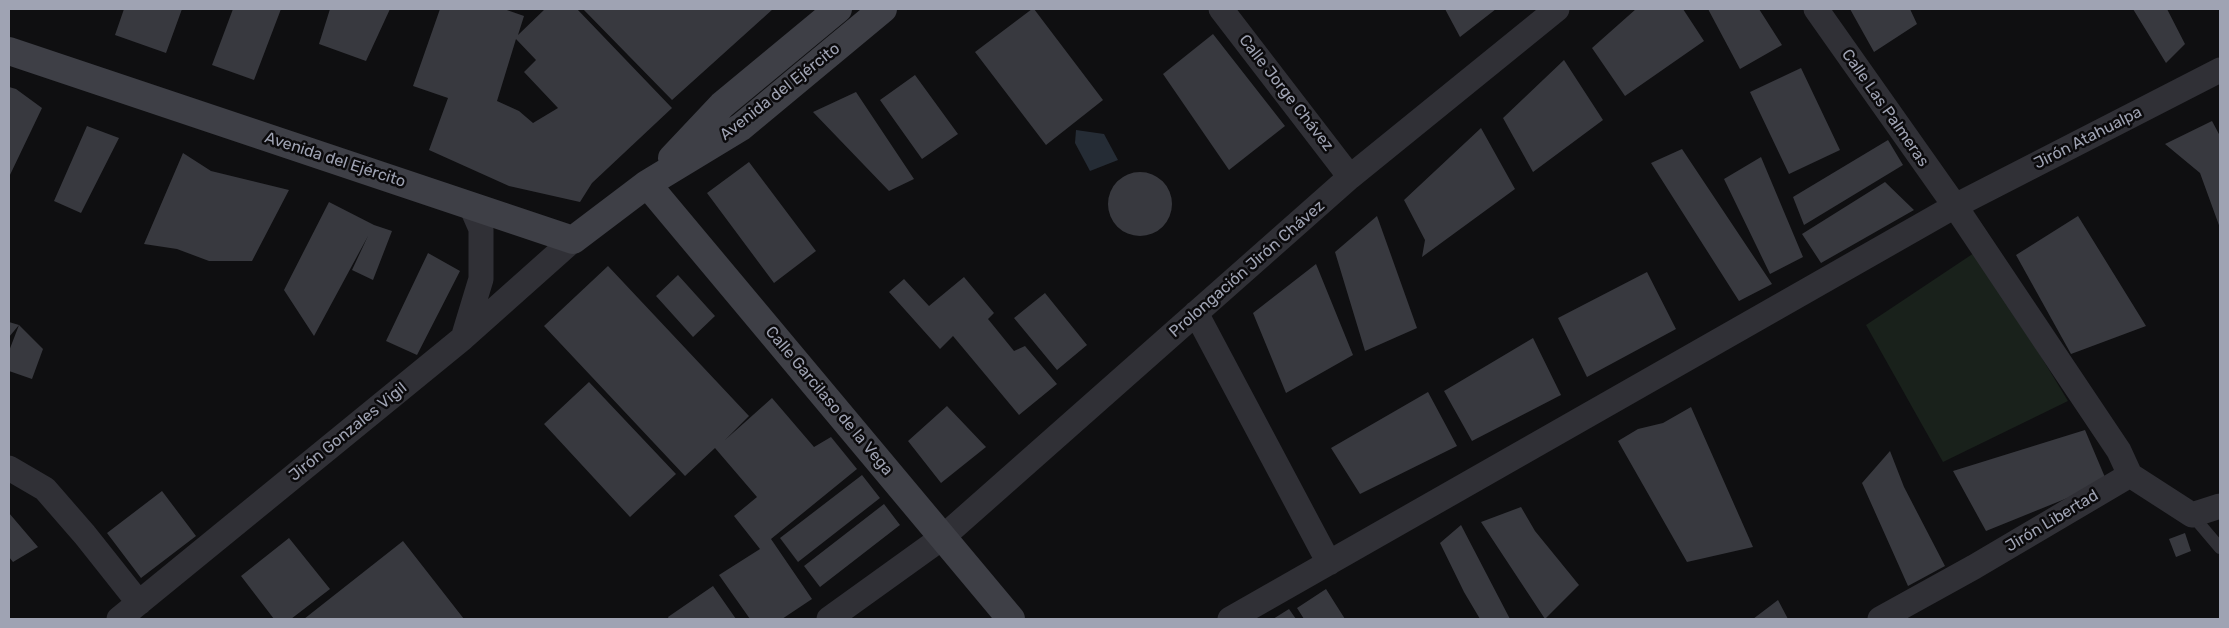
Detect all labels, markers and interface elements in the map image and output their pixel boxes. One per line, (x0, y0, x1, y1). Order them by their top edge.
street label: Calle Jorge Chávez (1235, 31, 1337, 155)
street label: Avenida del Ejército (716, 39, 844, 145)
street label: Calle Las Palmeras (1837, 46, 1933, 170)
street label: Jirón Atahualpa (2031, 103, 2145, 173)
street label: Avenida del Ejército (262, 128, 408, 192)
street label: Prolongación Jirón Chávez (1165, 196, 1329, 342)
street label: Calle Garcilaso de la Vega (761, 323, 897, 479)
street label: Jirón Gonzales Vigil (285, 379, 411, 485)
street label: Jirón Libertad (2002, 486, 2102, 556)

